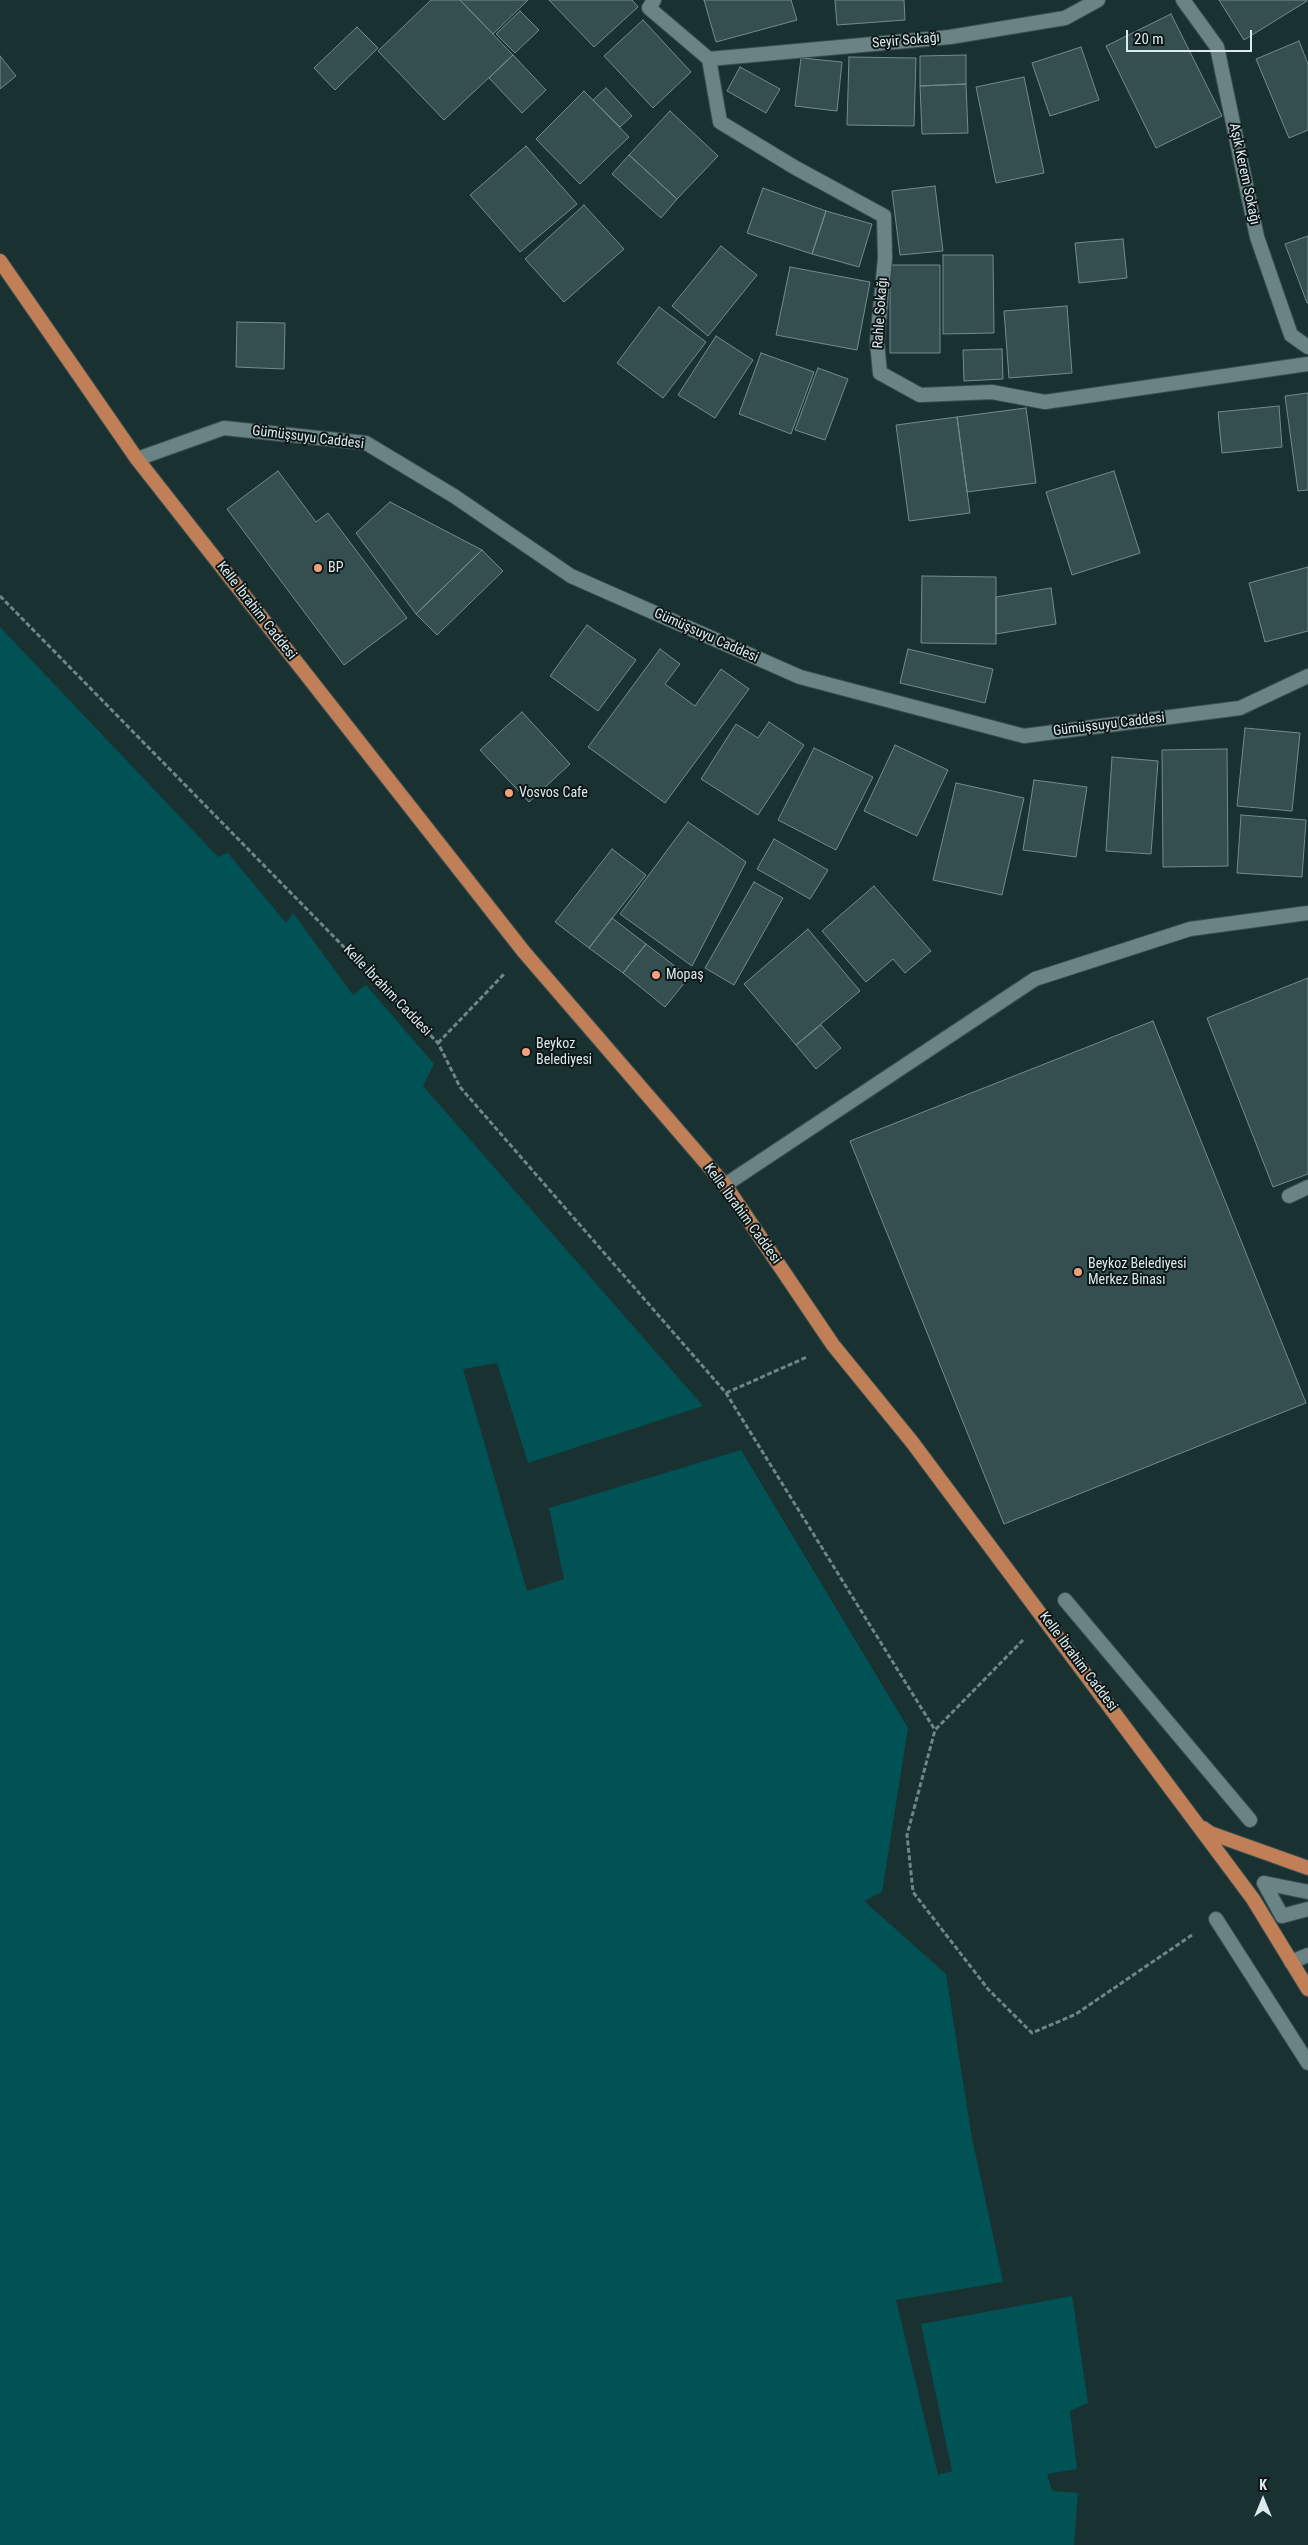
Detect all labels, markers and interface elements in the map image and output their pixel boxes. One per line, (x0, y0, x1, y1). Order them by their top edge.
scale bar (1128, 20, 1254, 52)
street label: Seyir Sokağı (872, 30, 940, 52)
text: 20 m (1134, 30, 1164, 48)
street label: Aşık Kerem Sokağı (1225, 122, 1263, 226)
street label: Rahle Sokağı (870, 277, 892, 349)
street label: Gümüşsuyu Caddesi (251, 423, 365, 453)
street label: Kelle İbrahim Caddesi (213, 559, 299, 663)
place label: BP (328, 560, 343, 576)
marker: BP (312, 562, 324, 574)
street label: Gümüşsuyu Caddesi (651, 605, 761, 667)
street label: Gümüşsuyu Caddesi (1052, 710, 1166, 740)
place label: Vosvos Cafe (519, 785, 588, 801)
marker: Vosvos Cafe (503, 787, 515, 799)
street label: Kelle İbrahim Caddesi (339, 942, 435, 1040)
place label: Mopaş (666, 967, 704, 983)
marker: Mopaş (650, 969, 662, 981)
place label: Beykoz Belediyesi (536, 1036, 592, 1068)
marker: Beykoz Belediyesi (520, 1046, 532, 1058)
street label: Kelle İbrahim Caddesi (700, 1161, 784, 1267)
place label: Beykoz Belediyesi Merkez Binası (1088, 1256, 1187, 1288)
marker: Beykoz Belediyesi Merkez Binası (1072, 1266, 1084, 1278)
street label: Kelle İbrahim Caddesi (1035, 1609, 1121, 1715)
north arrow (1238, 2475, 1288, 2525)
text: K (1259, 2477, 1267, 2493)

